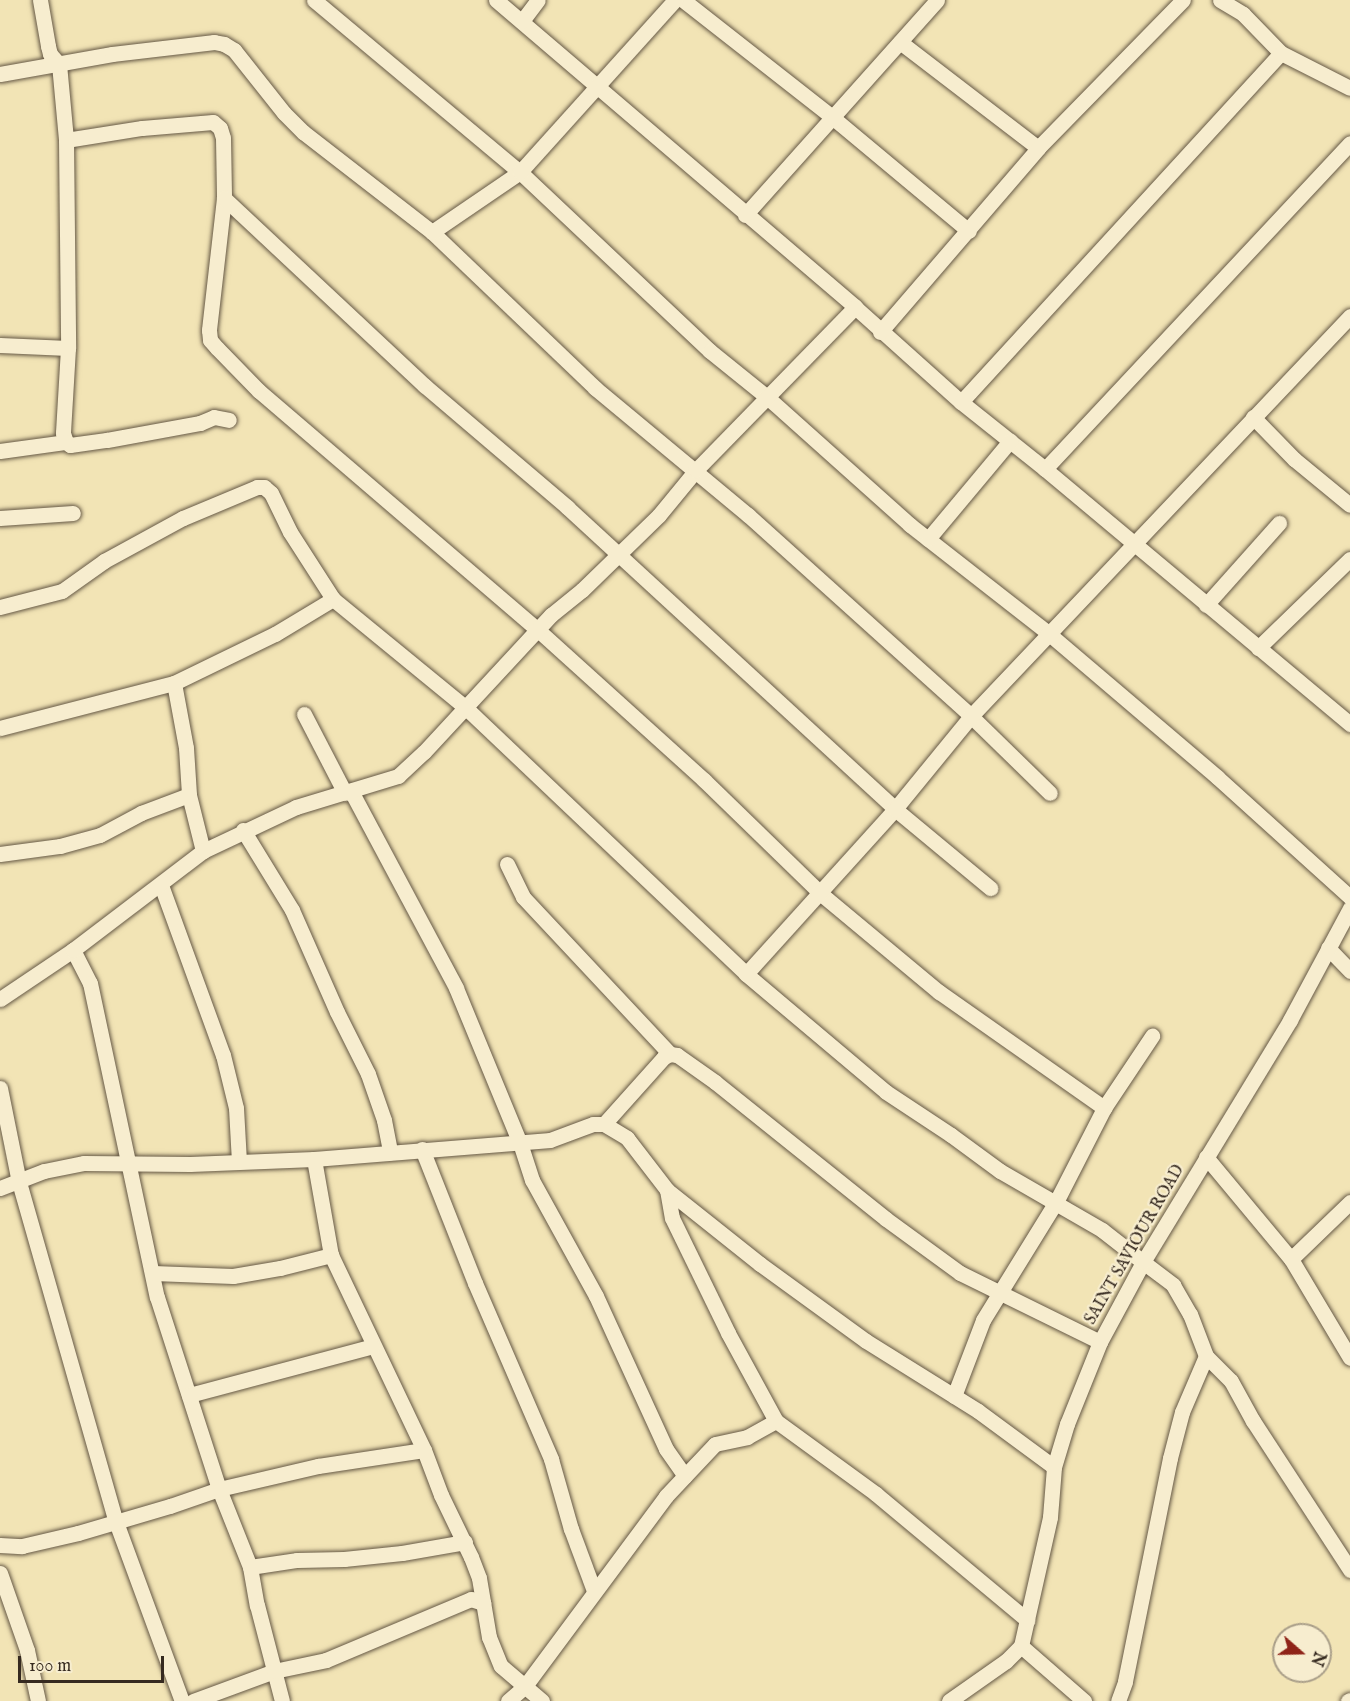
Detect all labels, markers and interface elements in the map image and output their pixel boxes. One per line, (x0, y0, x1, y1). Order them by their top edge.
street label: SAINT SAVIOUR ROAD (1081, 1162, 1189, 1328)
north arrow (1272, 1623, 1332, 1683)
scale bar (21, 1644, 166, 1682)
text: N (1305, 1649, 1329, 1668)
text: 100 m (29, 1655, 71, 1678)

